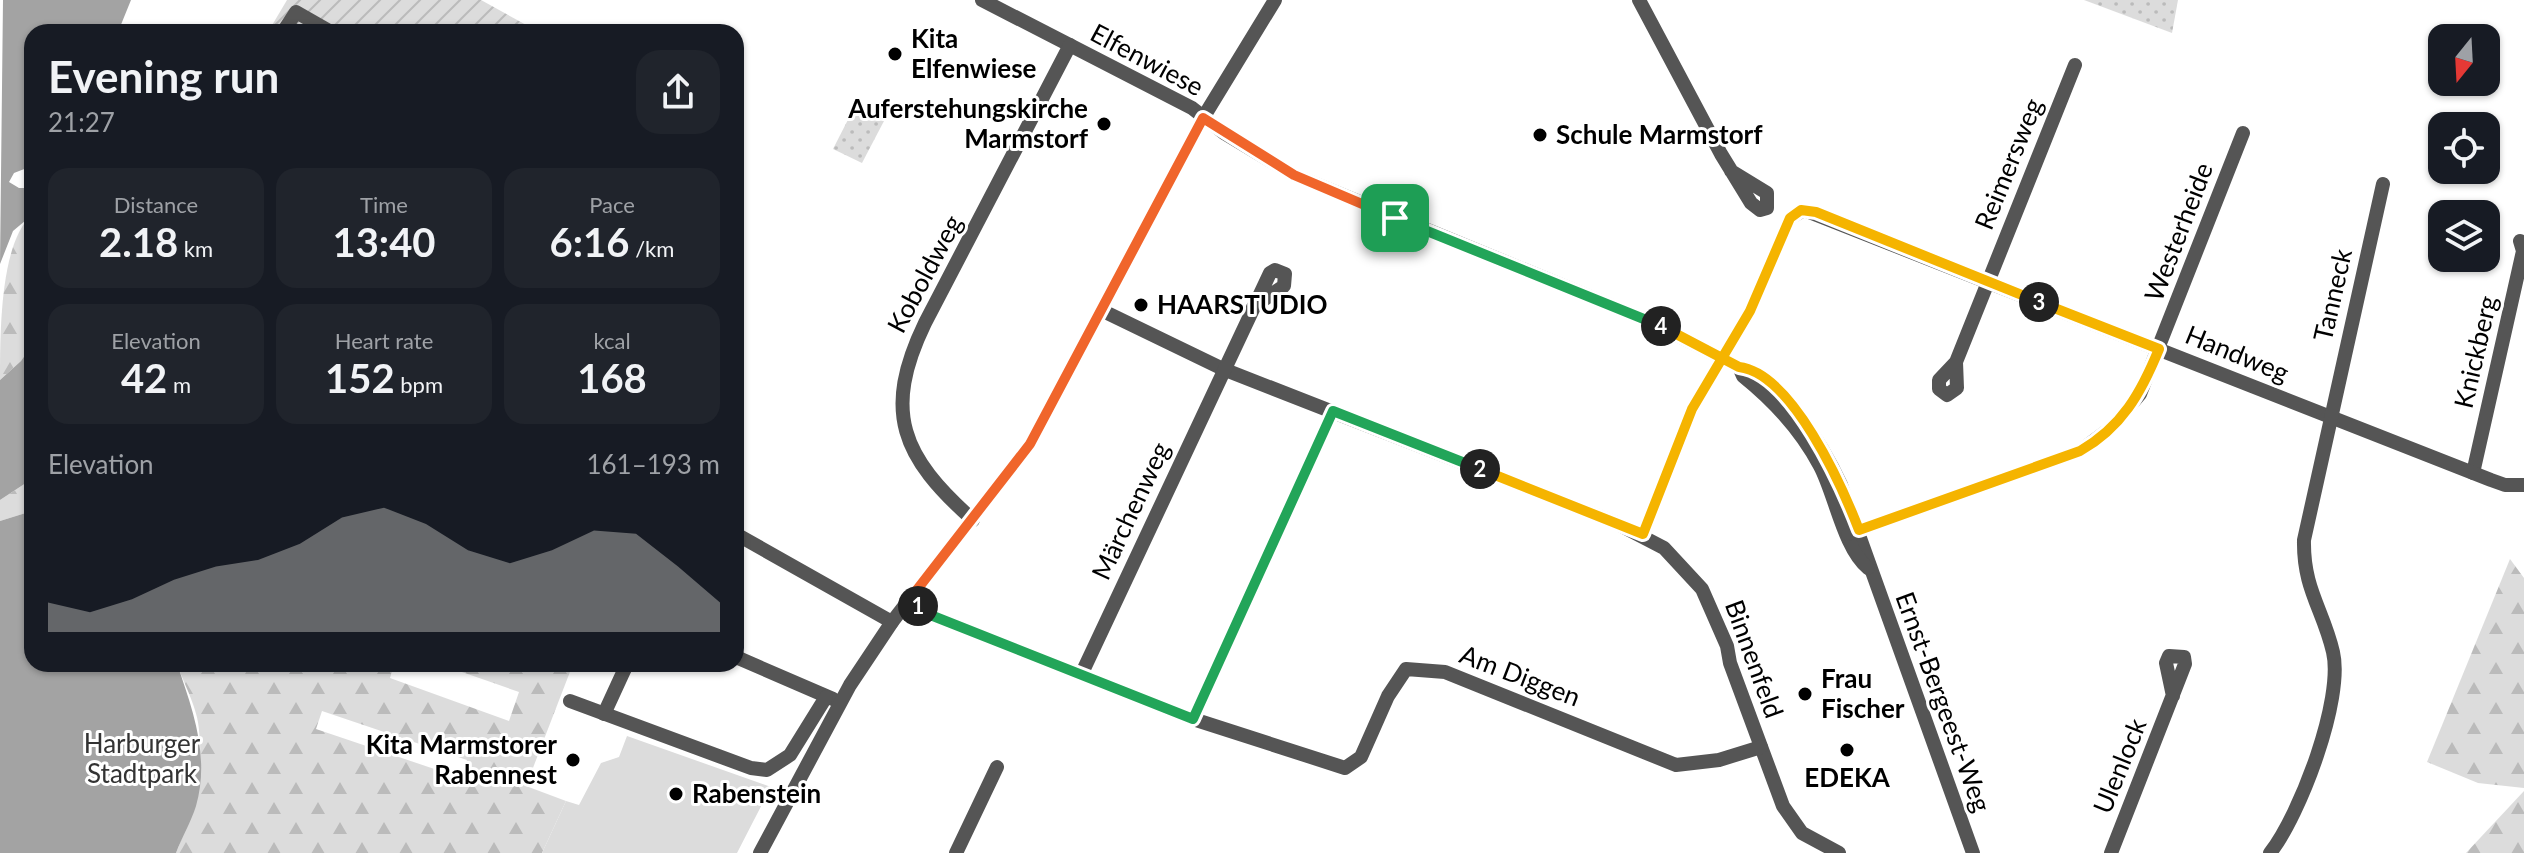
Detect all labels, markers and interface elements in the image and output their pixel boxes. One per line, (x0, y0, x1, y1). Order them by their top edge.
street label: Elfenwiese (1086, 16, 1209, 102)
place label: Kita Elfenwiese (911, 22, 1037, 84)
north arrow (2428, 24, 2500, 96)
map controls (2428, 24, 2500, 272)
marker: Kita Elfenwiese (886, 45, 904, 63)
text: Evening run (48, 50, 279, 102)
button: share (636, 50, 720, 134)
place label: Auferstehungskirche Marmstorf (847, 92, 1089, 154)
street label: Reimersweg (1967, 93, 2049, 234)
text: 21:27 (48, 106, 115, 138)
button: locate (2428, 112, 2500, 184)
marker: Auferstehungskirche Marmstorf (1095, 115, 1113, 133)
place label: Schule Marmstorf (1556, 118, 1763, 150)
marker: Schule Marmstorf (1531, 126, 1549, 144)
street label: Westerheide (2137, 158, 2219, 305)
pin (1361, 184, 1429, 252)
text: Distance (114, 191, 198, 218)
text: Time (360, 191, 408, 218)
text: Pace (589, 191, 635, 218)
icon: arrive (1373, 196, 1417, 240)
button: layers (2428, 200, 2500, 272)
street label: Koboldweg (880, 209, 968, 338)
text: 2.18 (99, 218, 178, 266)
text: 13:40 (332, 218, 436, 266)
text: 6:16 (550, 218, 630, 266)
text: km (178, 235, 213, 262)
text: /km (630, 235, 674, 262)
street label: Tanneck (2306, 245, 2358, 344)
pin: 3 (2019, 282, 2059, 322)
place label: HAARSTUDIO (1157, 288, 1328, 320)
text: 3 (2033, 288, 2045, 315)
street label: Knickberg (2447, 292, 2504, 411)
marker: HAARSTUDIO (1132, 296, 1150, 314)
pin: 4 (1641, 306, 1681, 346)
text: 4 (1655, 312, 1667, 339)
street label: Handweg (2181, 318, 2294, 388)
text: Elevation (111, 327, 201, 354)
text: Heart rate (335, 327, 433, 354)
text: kcal (593, 327, 631, 354)
text: 42 (121, 354, 167, 402)
text: 152 (325, 354, 395, 402)
text: 168 (577, 354, 647, 402)
text: m (167, 371, 191, 398)
text: bpm (395, 371, 443, 398)
street label: Märchenweg (1084, 437, 1176, 584)
text: Elevation (48, 448, 154, 480)
text: 161–193 m (586, 448, 720, 480)
pin: 2 (1460, 449, 1500, 489)
text: 2 (1474, 455, 1486, 482)
pin: 1 (898, 586, 938, 626)
street label: Ernst-Bergeest-Weg (1889, 587, 1999, 816)
text: 1 (912, 592, 924, 619)
street label: Binnenfeld (1719, 595, 1791, 722)
street label: Am Diggen (1456, 637, 1585, 713)
place label: Frau Fischer (1821, 662, 1905, 724)
marker: Frau Fischer (1796, 685, 1814, 703)
street label: Ulenlock (2086, 713, 2153, 818)
park label: Harburger Stadtpark (84, 727, 201, 789)
place label: Kita Marmstorer Rabennest (366, 728, 557, 790)
marker: EDEKA (1838, 741, 1856, 759)
marker: Kita Marmstorer Rabennest (564, 751, 582, 769)
place label: EDEKA (1804, 761, 1891, 793)
place label: Rabenstein (692, 777, 821, 809)
marker: Rabenstein (667, 785, 685, 803)

